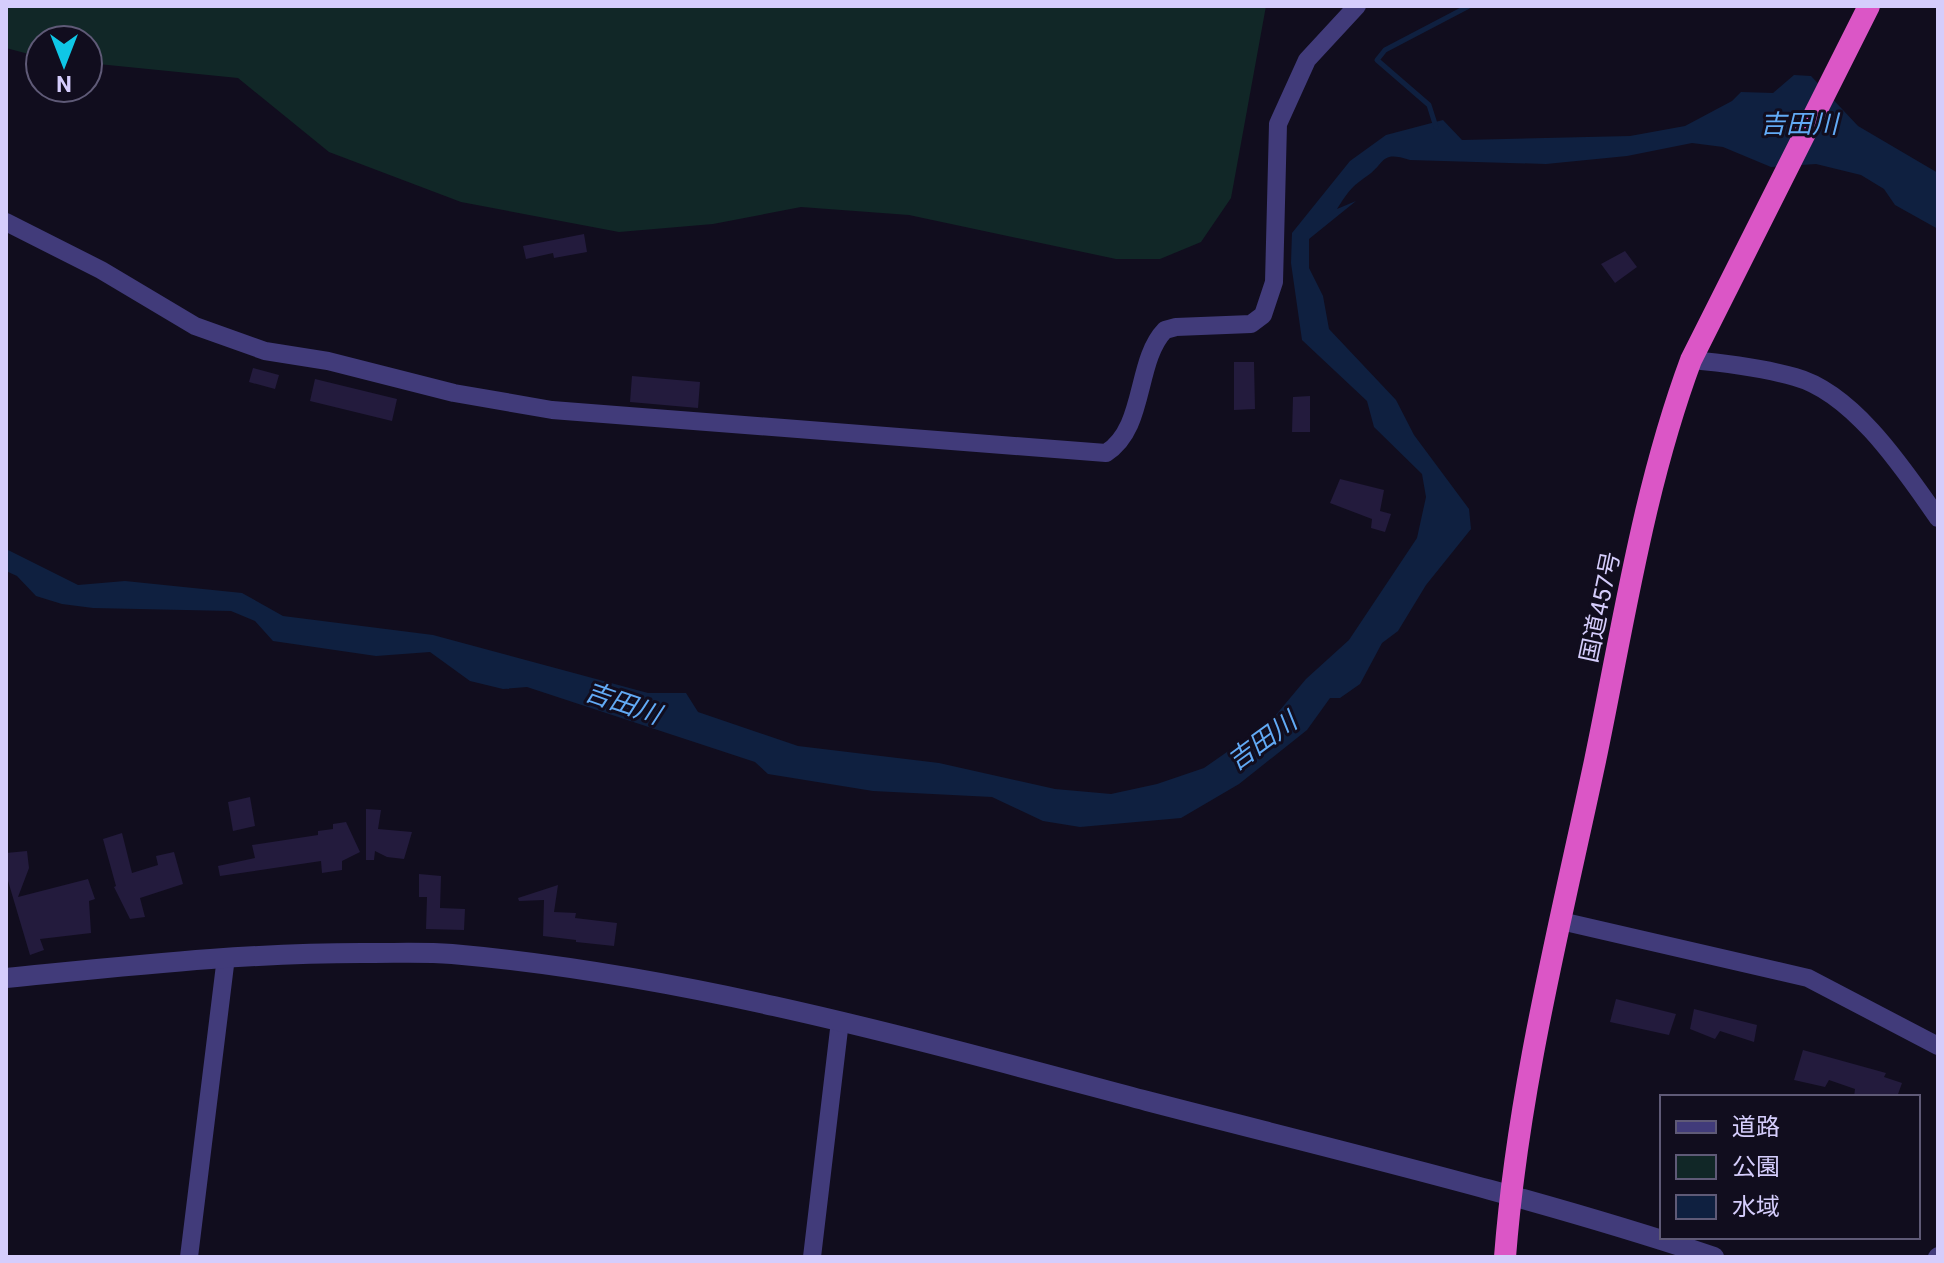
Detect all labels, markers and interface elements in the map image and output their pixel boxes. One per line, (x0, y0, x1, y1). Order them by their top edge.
north arrow (24, 24, 104, 104)
text: N (56, 71, 72, 96)
water label: 吉田川 (1760, 109, 1841, 139)
street label: 国道457号 (1575, 549, 1625, 665)
water label: 吉田川 (581, 676, 668, 731)
water label: 吉田川 (1222, 704, 1305, 776)
legend (1660, 1095, 1920, 1239)
text: 道路 (1732, 1113, 1780, 1141)
text: 公園 (1732, 1153, 1780, 1181)
text: 水域 (1732, 1193, 1780, 1221)

